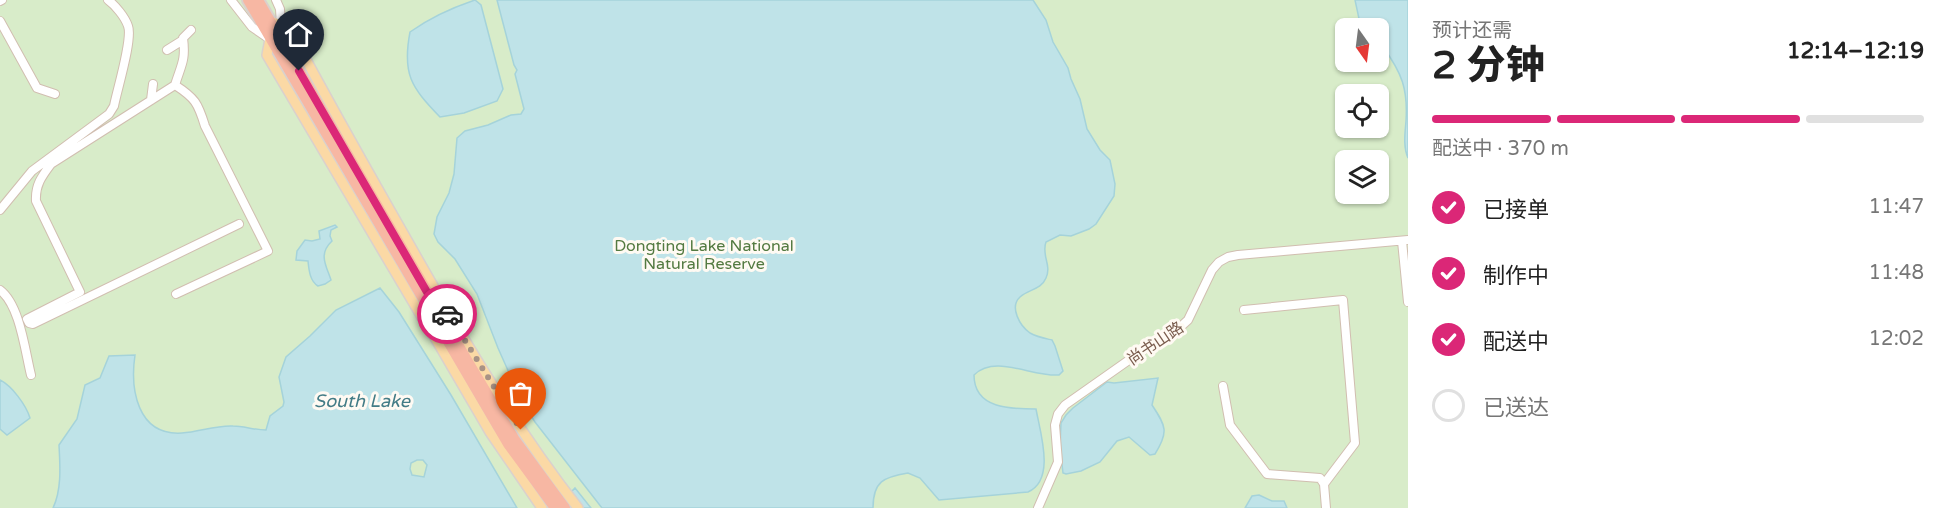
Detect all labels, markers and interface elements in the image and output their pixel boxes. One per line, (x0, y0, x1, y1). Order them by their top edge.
pin (273, 9, 324, 71)
icon: home (282, 18, 315, 51)
north arrow (1335, 18, 1389, 72)
map controls (1335, 18, 1389, 204)
text: 预计还需 (1432, 19, 1512, 43)
text: 12:14–12:19 (1787, 38, 1924, 64)
text: 2 分钟 (1432, 42, 1545, 89)
button: locate (1335, 84, 1389, 138)
text: 配送中 · 370 m (1432, 137, 1569, 161)
button: layers (1335, 150, 1389, 204)
icon: check (1432, 191, 1465, 224)
text: 11:47 (1869, 195, 1924, 219)
text: 已接单 (1483, 197, 1549, 223)
park label: Dongting Lake National Natural Reserve (614, 236, 794, 274)
icon: check (1432, 257, 1465, 290)
text: 11:48 (1869, 261, 1924, 285)
text: 制作中 (1483, 263, 1549, 289)
courier (417, 284, 477, 344)
icon: car (431, 298, 464, 331)
street label: 尚书山路 (1123, 318, 1188, 370)
icon: check (1432, 323, 1465, 356)
text: 12:02 (1869, 327, 1924, 351)
text: 配送中 (1483, 329, 1549, 355)
pin (495, 368, 546, 430)
icon: bag (504, 377, 537, 410)
water label: South Lake (314, 390, 411, 412)
text: 已送达 (1483, 395, 1549, 421)

